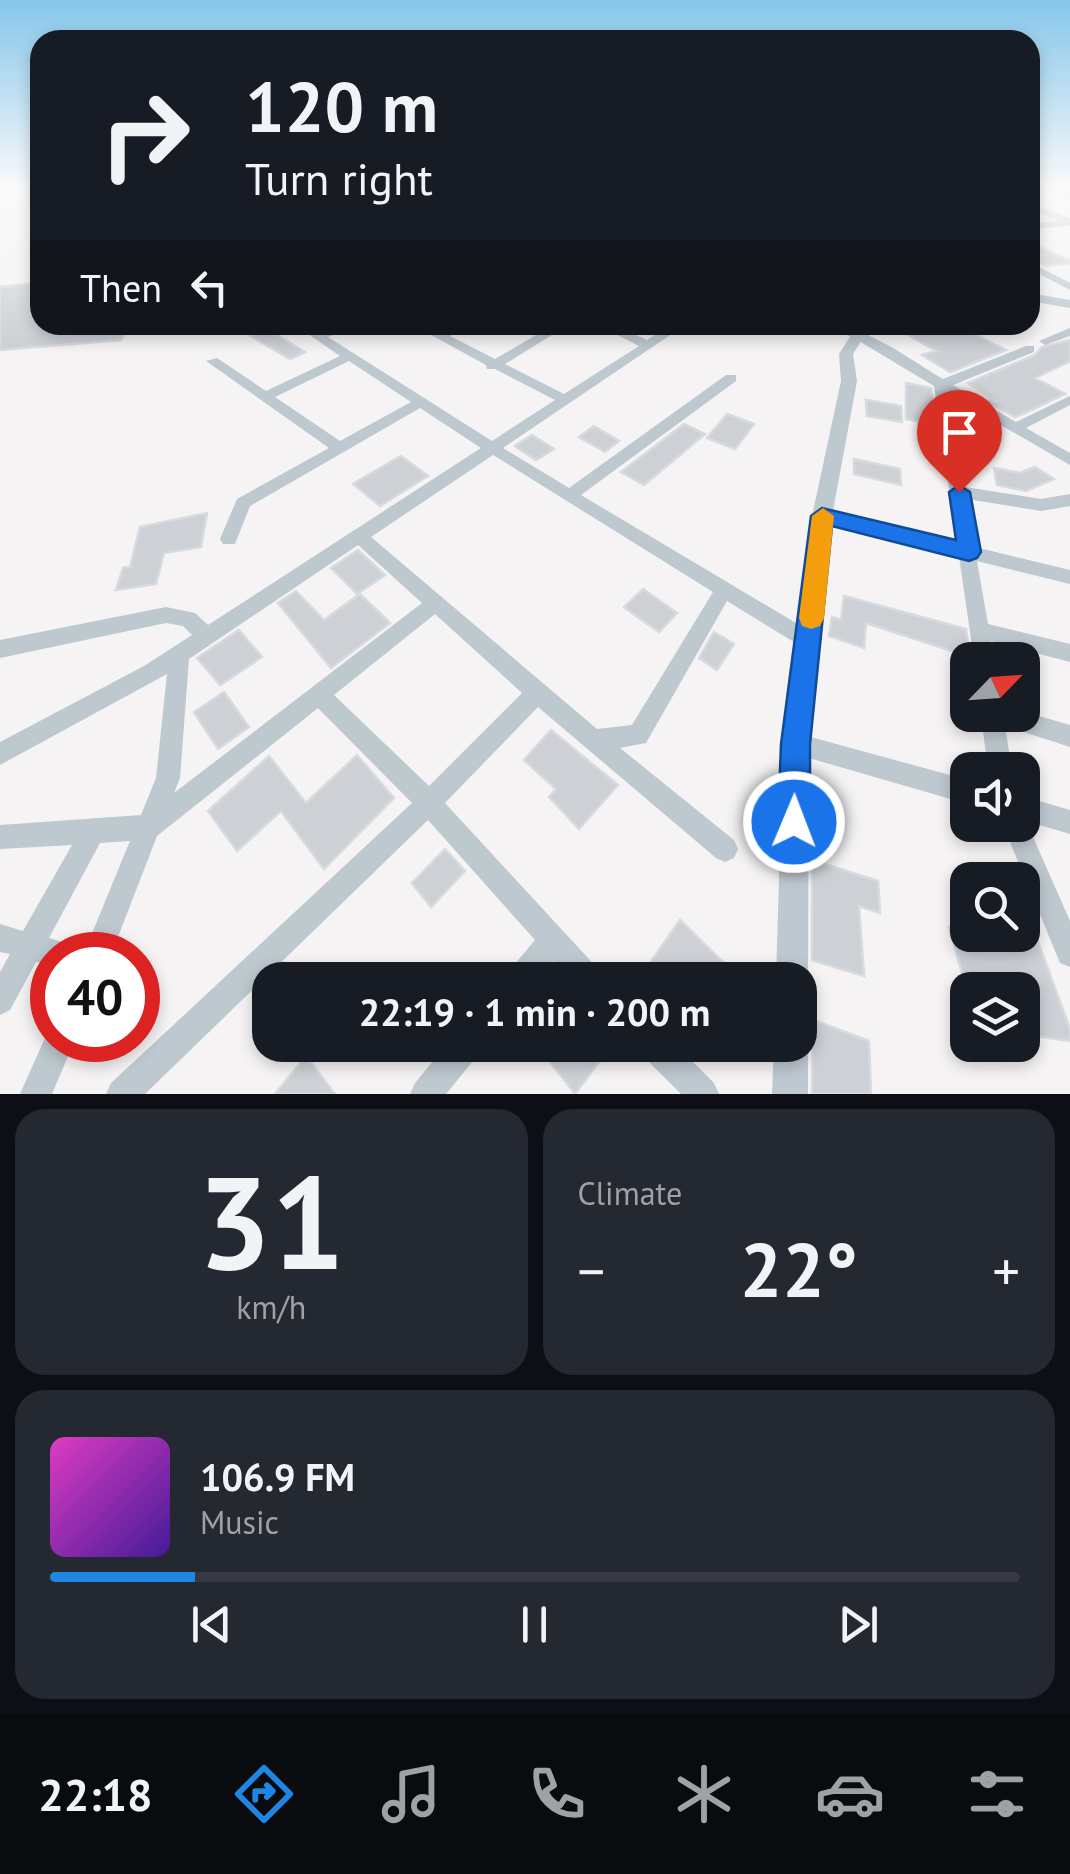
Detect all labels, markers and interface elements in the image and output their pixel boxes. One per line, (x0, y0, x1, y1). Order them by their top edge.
text: 120 m (245, 61, 438, 151)
icon: right (80, 70, 210, 200)
text: Turn right (245, 149, 433, 207)
icon: left (182, 260, 237, 315)
text: Then (80, 263, 162, 312)
pin (917, 390, 1002, 493)
icon: arrive (932, 405, 987, 460)
north arrow (950, 642, 1040, 732)
map controls (950, 642, 1040, 1062)
button: sound (950, 752, 1040, 842)
position arrow (742, 770, 846, 874)
button: search (950, 862, 1040, 952)
speed limit sign: 40 (30, 932, 160, 1062)
button: layers (950, 972, 1040, 1062)
text: 22:19 · 1 min · 200 m (359, 987, 710, 1036)
text: 31 (198, 1137, 345, 1305)
text: Climate (578, 1172, 682, 1214)
text: 22° (740, 1221, 858, 1318)
text: − (578, 1235, 605, 1306)
text: + (992, 1235, 1020, 1306)
text: km/h (236, 1286, 306, 1328)
text: 106.9 FM (200, 1452, 355, 1501)
text: Music (200, 1501, 279, 1543)
icon: previous (184, 1597, 239, 1652)
icon: pause (507, 1597, 562, 1652)
icon: next (831, 1597, 886, 1652)
icon: directions (229, 1759, 299, 1829)
icon: music (376, 1759, 446, 1829)
icon: phone (522, 1759, 592, 1829)
icon: climate (669, 1759, 739, 1829)
icon: car (815, 1759, 885, 1829)
icon: filters (962, 1759, 1032, 1829)
text: 22:18 (38, 1765, 152, 1823)

